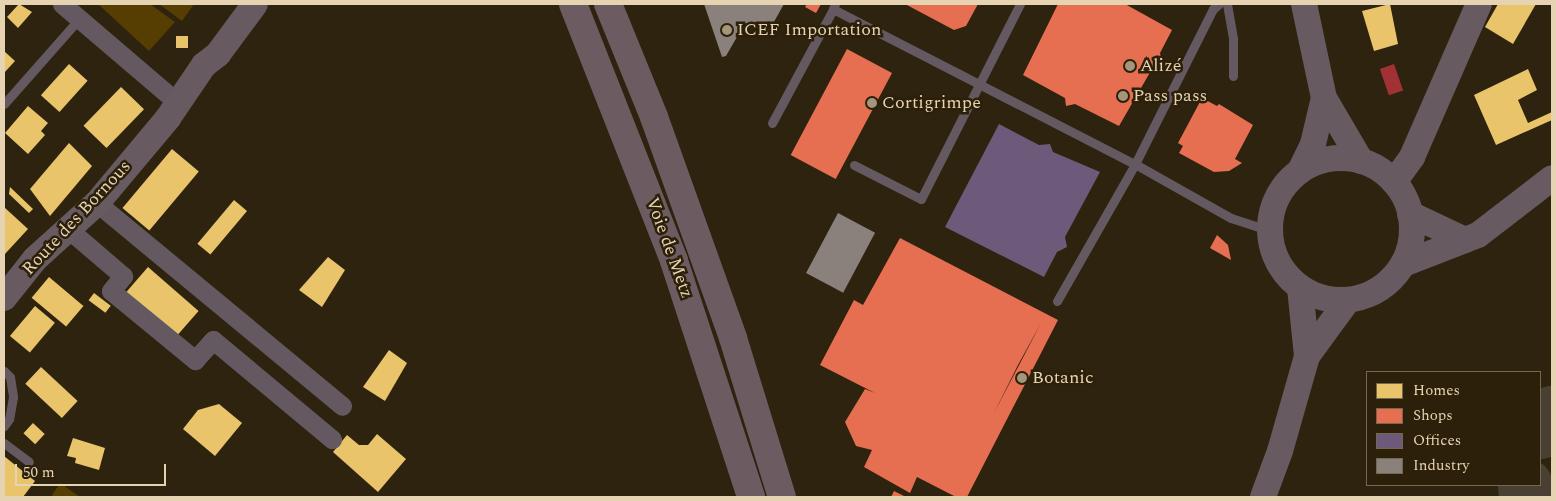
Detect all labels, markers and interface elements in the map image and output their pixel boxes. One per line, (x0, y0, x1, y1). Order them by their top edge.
place label: ICEF Importation (737, 19, 881, 41)
marker: ICEF Importation (721, 24, 733, 36)
place label: Alizé (1140, 55, 1181, 77)
marker: Alizé (1124, 60, 1136, 72)
place label: Pass pass (1133, 85, 1207, 107)
marker: Pass pass (1117, 90, 1129, 102)
place label: Cortigrimpe (882, 92, 981, 114)
marker: Cortigrimpe (866, 97, 878, 109)
street label: Route des Bornous (18, 156, 136, 280)
street label: Voie de Metz (641, 195, 697, 301)
place label: Botanic (1032, 367, 1094, 389)
legend (1366, 371, 1541, 486)
marker: Botanic (1016, 372, 1028, 384)
text: Homes (1413, 379, 1460, 402)
text: Shops (1413, 404, 1453, 427)
text: Offices (1413, 429, 1461, 452)
scale bar (18, 454, 169, 486)
text: Industry (1413, 454, 1469, 477)
text: 50 m (23, 461, 55, 484)

